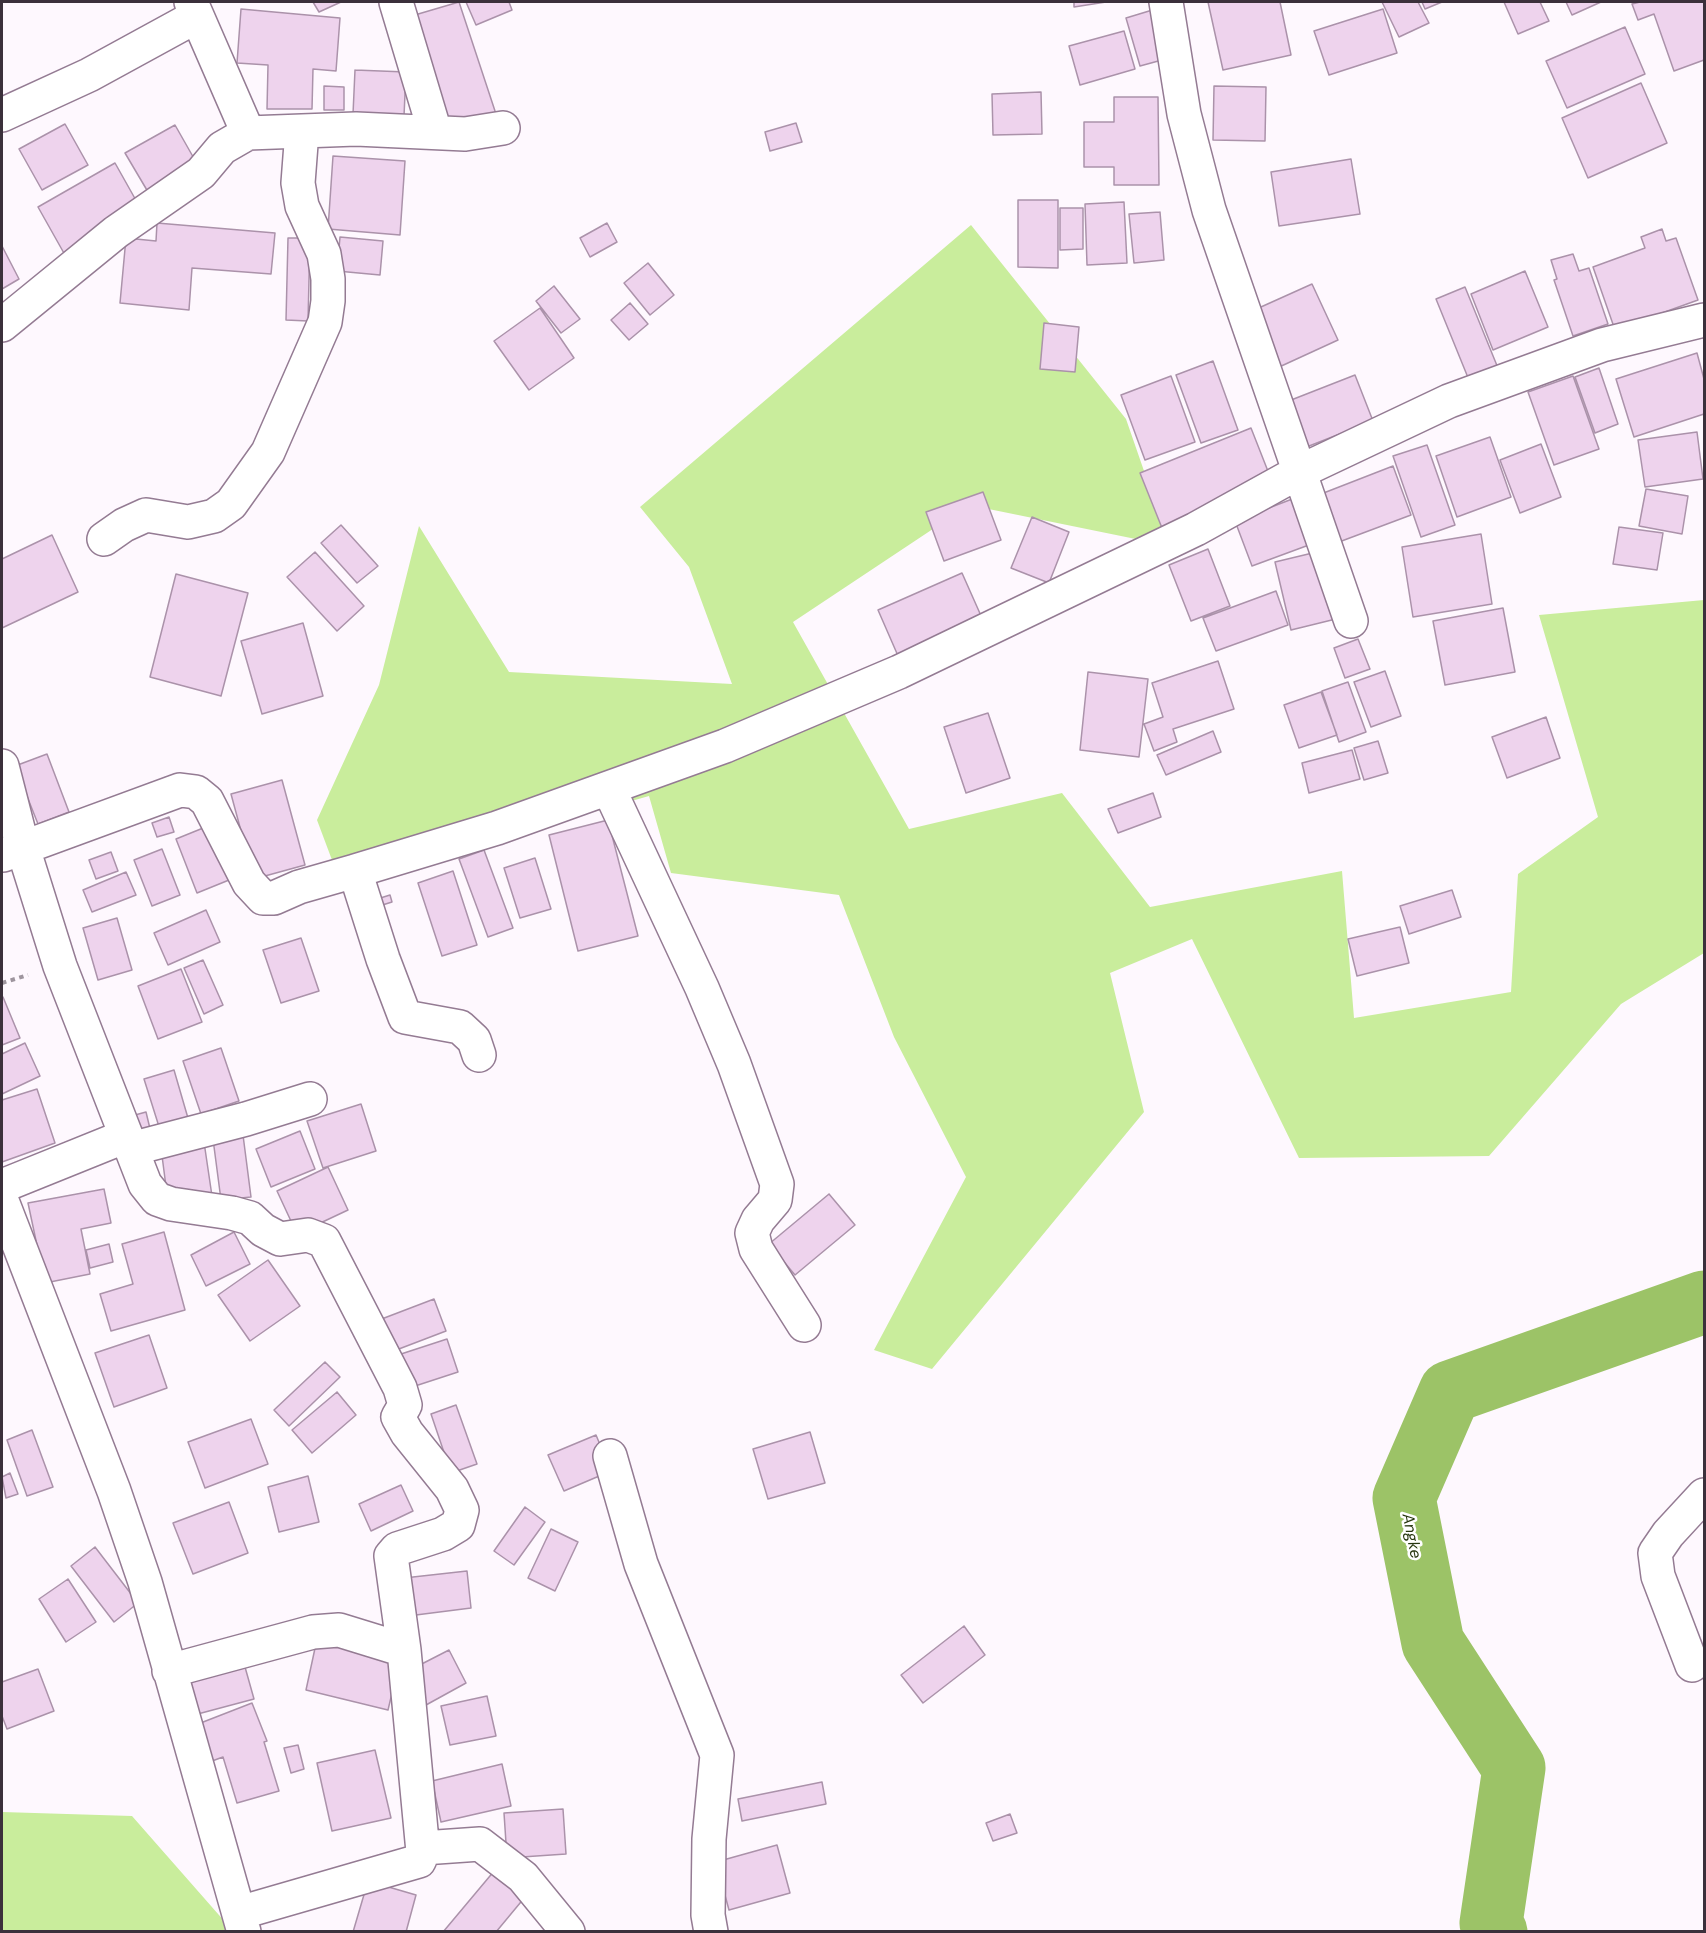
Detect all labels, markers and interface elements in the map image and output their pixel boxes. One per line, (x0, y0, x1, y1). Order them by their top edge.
water label: Angke (1397, 1512, 1425, 1560)

